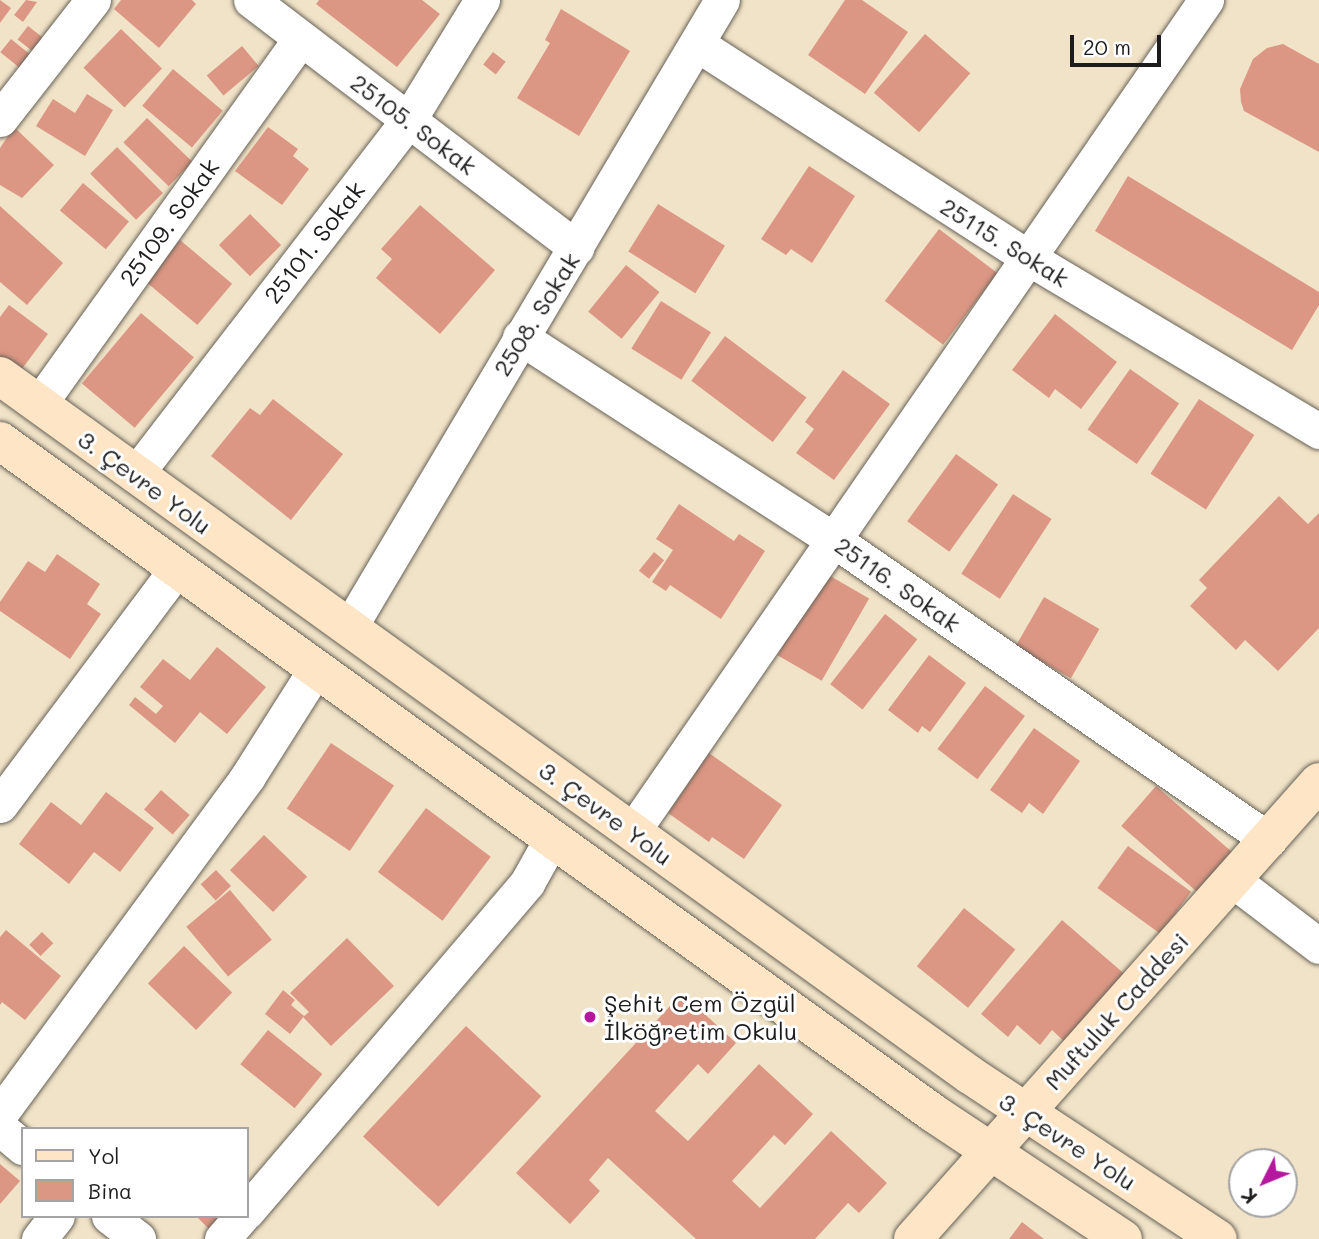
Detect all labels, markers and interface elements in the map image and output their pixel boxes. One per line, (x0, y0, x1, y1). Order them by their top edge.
scale bar (1074, 21, 1165, 65)
text: 20 m (1083, 33, 1131, 60)
street label: 25105. Sokak (345, 67, 483, 181)
street label: 25109. Sokak (113, 153, 225, 291)
street label: 25101. Sokak (258, 175, 370, 309)
street label: 25115. Sokak (936, 191, 1074, 293)
street label: 2508. Sokak (487, 247, 585, 381)
street label: 3. Çevre Yolu (73, 424, 217, 540)
street label: 25116. Sokak (830, 530, 966, 638)
street label: 3. Çevre Yolu (534, 755, 678, 871)
street label: Muftuluk Caddesi (1038, 927, 1194, 1095)
place label: Şehit Cem Özgül İlköğretim Okulu (604, 989, 797, 1045)
marker: Şehit Cem Özgül İlköğretim Okulu (582, 1009, 598, 1025)
street label: 3. Çevre Yolu (994, 1086, 1142, 1196)
legend (21, 1127, 248, 1218)
text: Yol (88, 1142, 119, 1169)
north arrow (1228, 1148, 1298, 1218)
text: Bina (88, 1177, 132, 1204)
text: K (1235, 1183, 1262, 1209)

